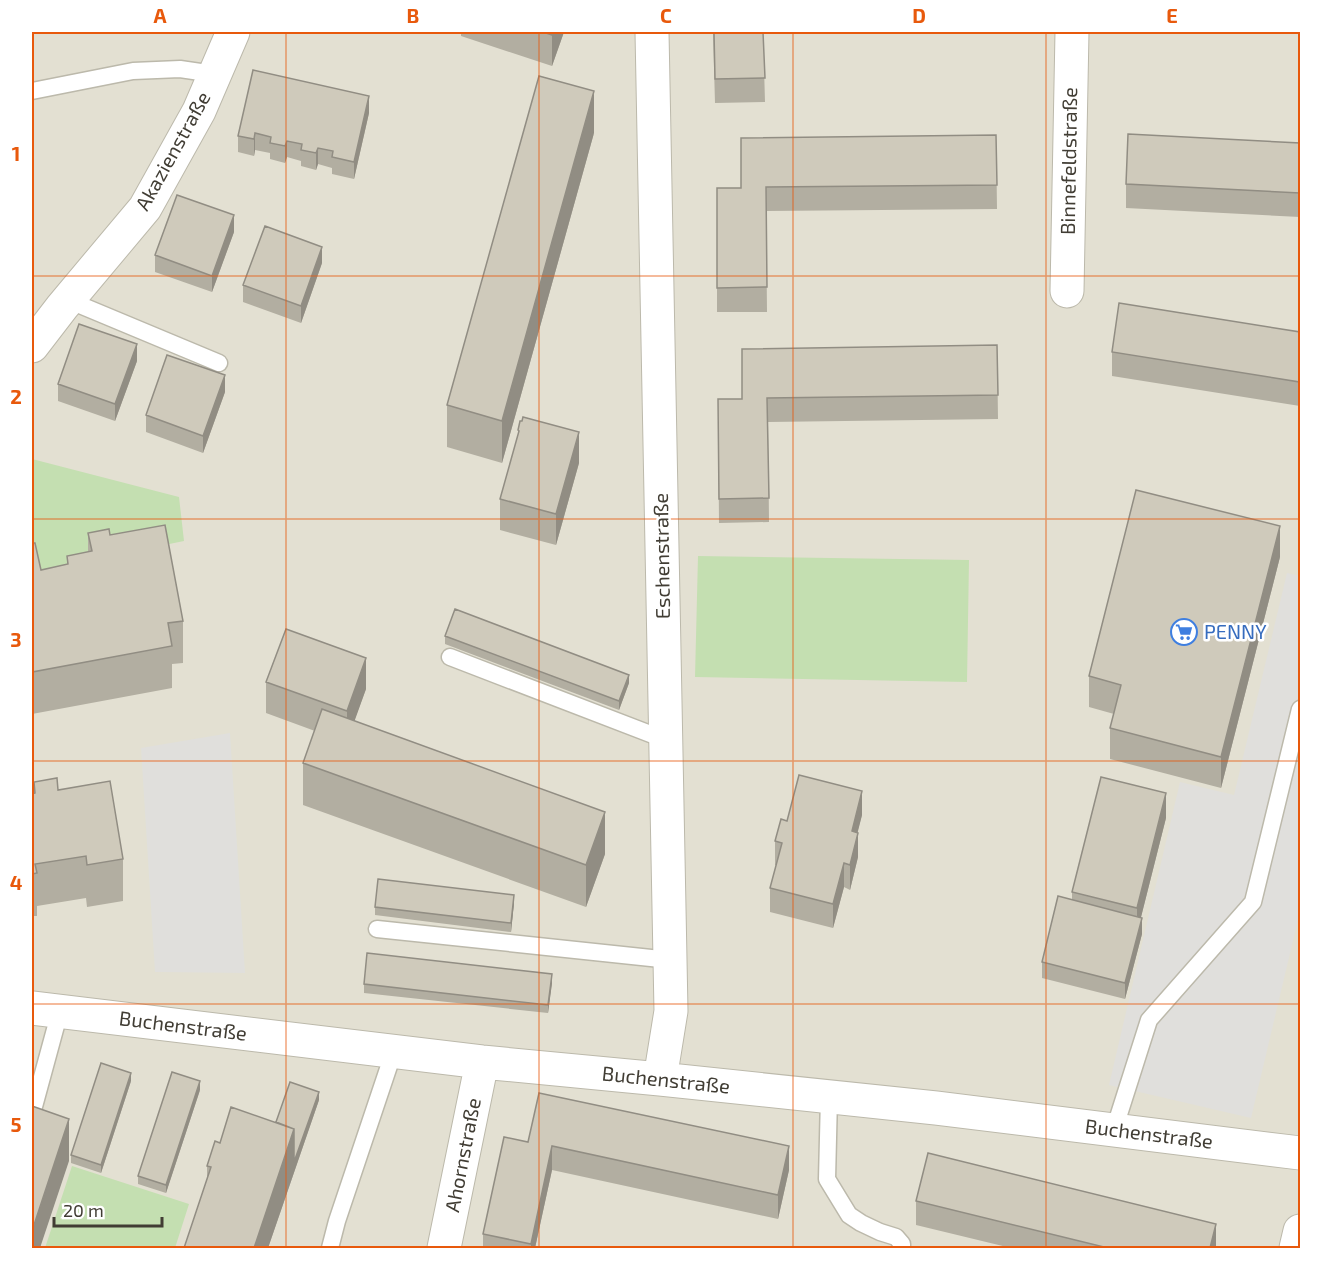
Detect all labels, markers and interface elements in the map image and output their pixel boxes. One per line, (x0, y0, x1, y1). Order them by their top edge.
text: A (153, 3, 167, 27)
text: B (407, 3, 419, 27)
text: C (660, 3, 672, 27)
text: D (912, 3, 926, 27)
text: E (1166, 3, 1178, 27)
street label: Akazienstraße (130, 87, 215, 214)
street label: Binnefeldstraße (1055, 87, 1081, 235)
text: 1 (12, 141, 20, 165)
text: 2 (10, 384, 22, 408)
street label: Eschenstraße (648, 493, 674, 619)
supermarket icon: PENNY (1169, 617, 1199, 647)
place label: PENNY (1204, 619, 1267, 643)
text: 3 (10, 627, 22, 651)
text: 4 (10, 870, 23, 894)
street label: Buchenstraße (118, 1005, 248, 1045)
street label: Buchenstraße (601, 1060, 731, 1098)
street label: Ahornstraße (439, 1096, 485, 1214)
text: 5 (10, 1112, 22, 1136)
street label: Buchenstraße (1084, 1113, 1214, 1153)
scale bar (54, 1190, 162, 1228)
text: 20 m (63, 1199, 104, 1221)

